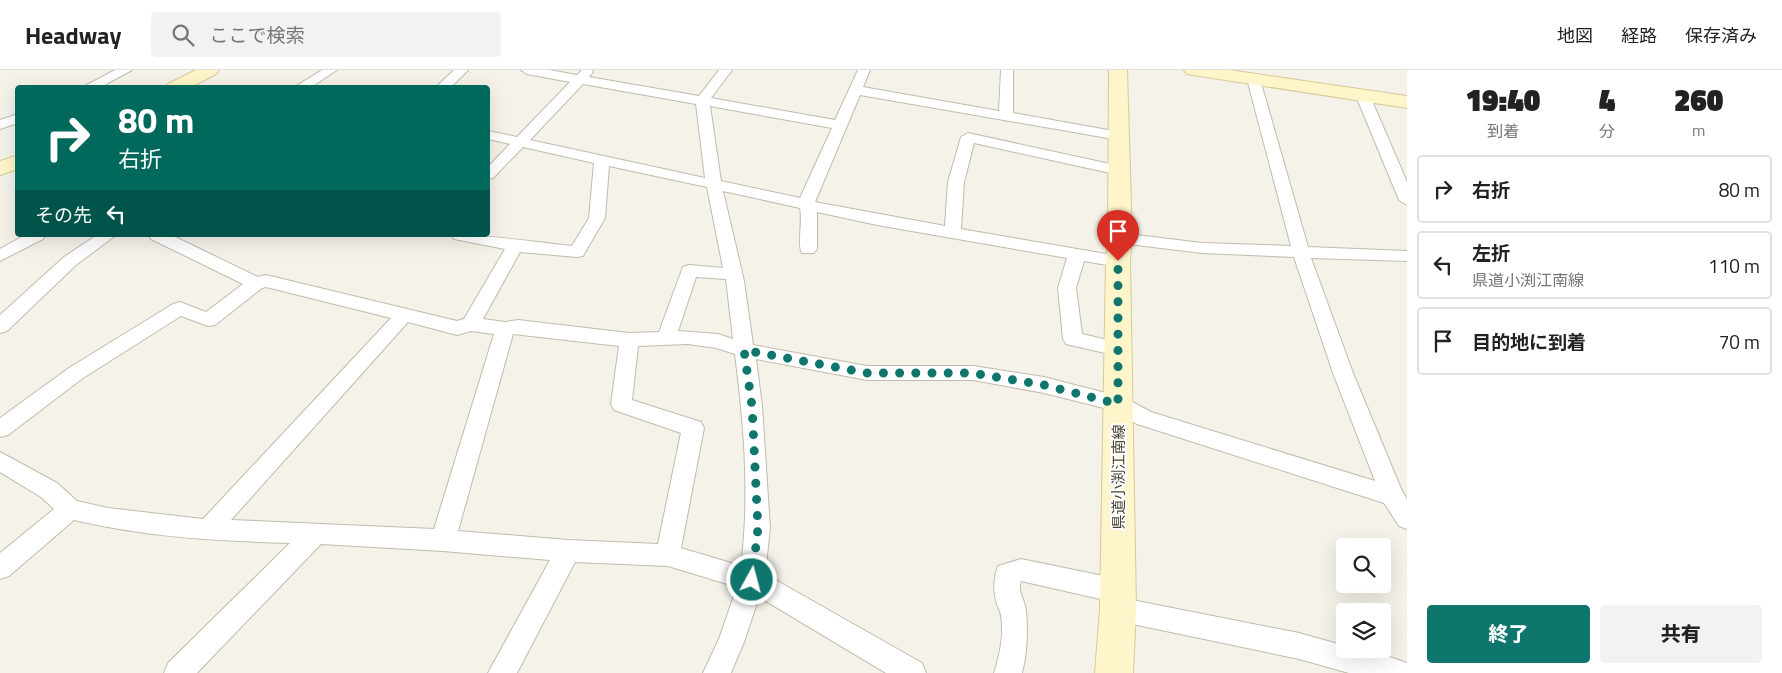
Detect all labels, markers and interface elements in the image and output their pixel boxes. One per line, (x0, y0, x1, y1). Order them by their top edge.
search box (151, 12, 501, 57)
text: Headway (25, 17, 121, 53)
text: ここで検索 (209, 20, 304, 49)
icon: search (169, 21, 197, 49)
text: 地図 (1557, 22, 1593, 49)
text: 経路 (1621, 22, 1657, 49)
text: 保存済み (1685, 22, 1757, 49)
text: 19:40 (1466, 77, 1540, 123)
text: 4 (1599, 77, 1615, 123)
text: 260 (1674, 77, 1723, 123)
text: 80 m (118, 93, 194, 147)
icon: right (35, 105, 100, 170)
text: m (1692, 118, 1705, 142)
text: 到着 (1487, 119, 1519, 143)
text: 分 (1599, 119, 1615, 143)
text: 右折 (118, 142, 162, 176)
icon: right (1429, 175, 1457, 203)
text: 右折 (1472, 175, 1510, 204)
text: 80 m (1719, 175, 1760, 204)
text: その先 (35, 200, 92, 229)
icon: left (102, 200, 130, 228)
pin (1097, 210, 1139, 261)
icon: arrive (1104, 217, 1132, 245)
text: 左折 (1472, 238, 1510, 267)
icon: left (1429, 251, 1457, 279)
text: 110 m (1708, 251, 1760, 280)
text: 県道小渕江南線 (1472, 268, 1584, 292)
icon: arrive (1429, 327, 1457, 355)
text: 目的地に到着 (1472, 327, 1586, 356)
text: 70 m (1719, 327, 1760, 356)
street label: 県道小渕江南線 (1107, 424, 1130, 530)
map controls (1336, 538, 1391, 658)
button: search (1336, 538, 1391, 593)
position arrow (725, 553, 777, 605)
button: layers (1336, 603, 1391, 658)
button: 終了 (1427, 605, 1590, 663)
button: 共有 (1600, 605, 1762, 663)

